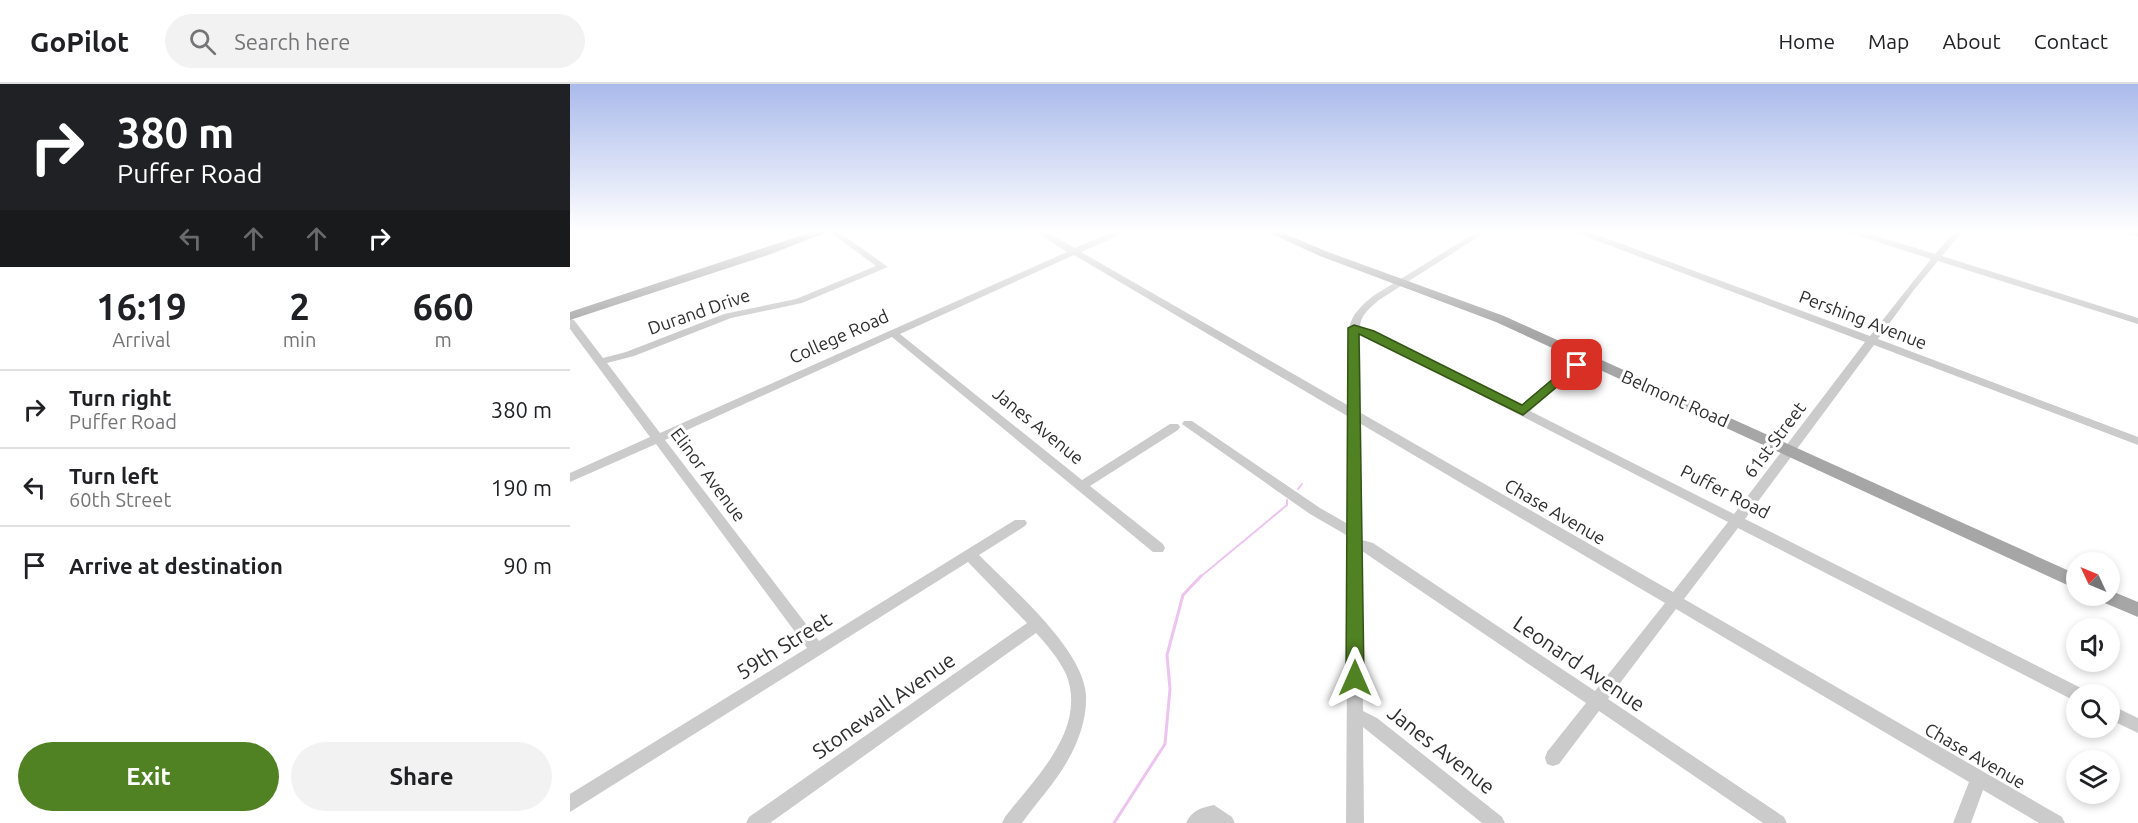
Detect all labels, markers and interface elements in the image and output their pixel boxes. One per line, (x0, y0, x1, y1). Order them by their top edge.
search box (165, 14, 585, 68)
icon: search (186, 25, 219, 58)
text: GoPilot (30, 26, 129, 57)
text: Search here (234, 29, 350, 54)
text: Home (1778, 29, 1835, 53)
text: Map (1868, 29, 1909, 53)
text: About (1942, 29, 2001, 53)
text: Contact (2034, 29, 2108, 53)
icon: right (18, 108, 96, 186)
text: 380 m (117, 109, 234, 156)
text: Puffer Road (117, 158, 263, 188)
icon: left (174, 222, 207, 255)
icon: ahead (237, 222, 270, 255)
icon: ahead (300, 222, 333, 255)
icon: right (363, 222, 396, 255)
street label: Durand Drive (645, 284, 752, 338)
text: 16:19 (96, 286, 186, 327)
text: 2 (289, 286, 310, 327)
text: 660 (413, 286, 474, 327)
street label: Pershing Avenue (1797, 286, 1930, 353)
street label: College Road (786, 305, 891, 367)
text: Arrival (112, 328, 171, 351)
text: min (283, 328, 316, 351)
text: m (435, 328, 452, 351)
pin (1551, 339, 1602, 390)
icon: arrive (1560, 348, 1593, 381)
street label: Belmont Road (1619, 366, 1732, 431)
street label: Janes Avenue (989, 383, 1088, 468)
text: Turn right (69, 385, 171, 410)
icon: right (18, 393, 51, 426)
text: 380 m (491, 397, 552, 422)
street label: 61st Street (1739, 398, 1809, 481)
text: Puffer Road (69, 410, 177, 433)
street label: Elinor Avenue (667, 424, 750, 525)
street label: Puffer Road (1678, 460, 1773, 522)
text: Turn left (69, 463, 159, 488)
icon: left (18, 471, 51, 504)
street label: Chase Avenue (1502, 474, 1609, 548)
text: 190 m (491, 475, 552, 500)
text: 60th Street (69, 488, 171, 511)
icon: arrive (18, 549, 51, 582)
north arrow (2066, 552, 2120, 606)
map controls (2066, 552, 2120, 804)
text: Arrive at destination (69, 553, 283, 578)
text: 90 m (503, 553, 552, 578)
street label: 59th Street (732, 607, 835, 684)
street label: Leonard Avenue (1509, 610, 1650, 716)
button: sound (2066, 618, 2120, 672)
position arrow (1323, 646, 1387, 710)
street label: Stonewall Avenue (807, 647, 959, 763)
button: search (2066, 684, 2120, 738)
street label: Janes Avenue (1383, 700, 1500, 798)
street label: Chase Avenue (1922, 718, 2029, 792)
button: Exit (18, 742, 279, 811)
button: Share (291, 742, 552, 811)
button: layers (2066, 750, 2120, 804)

